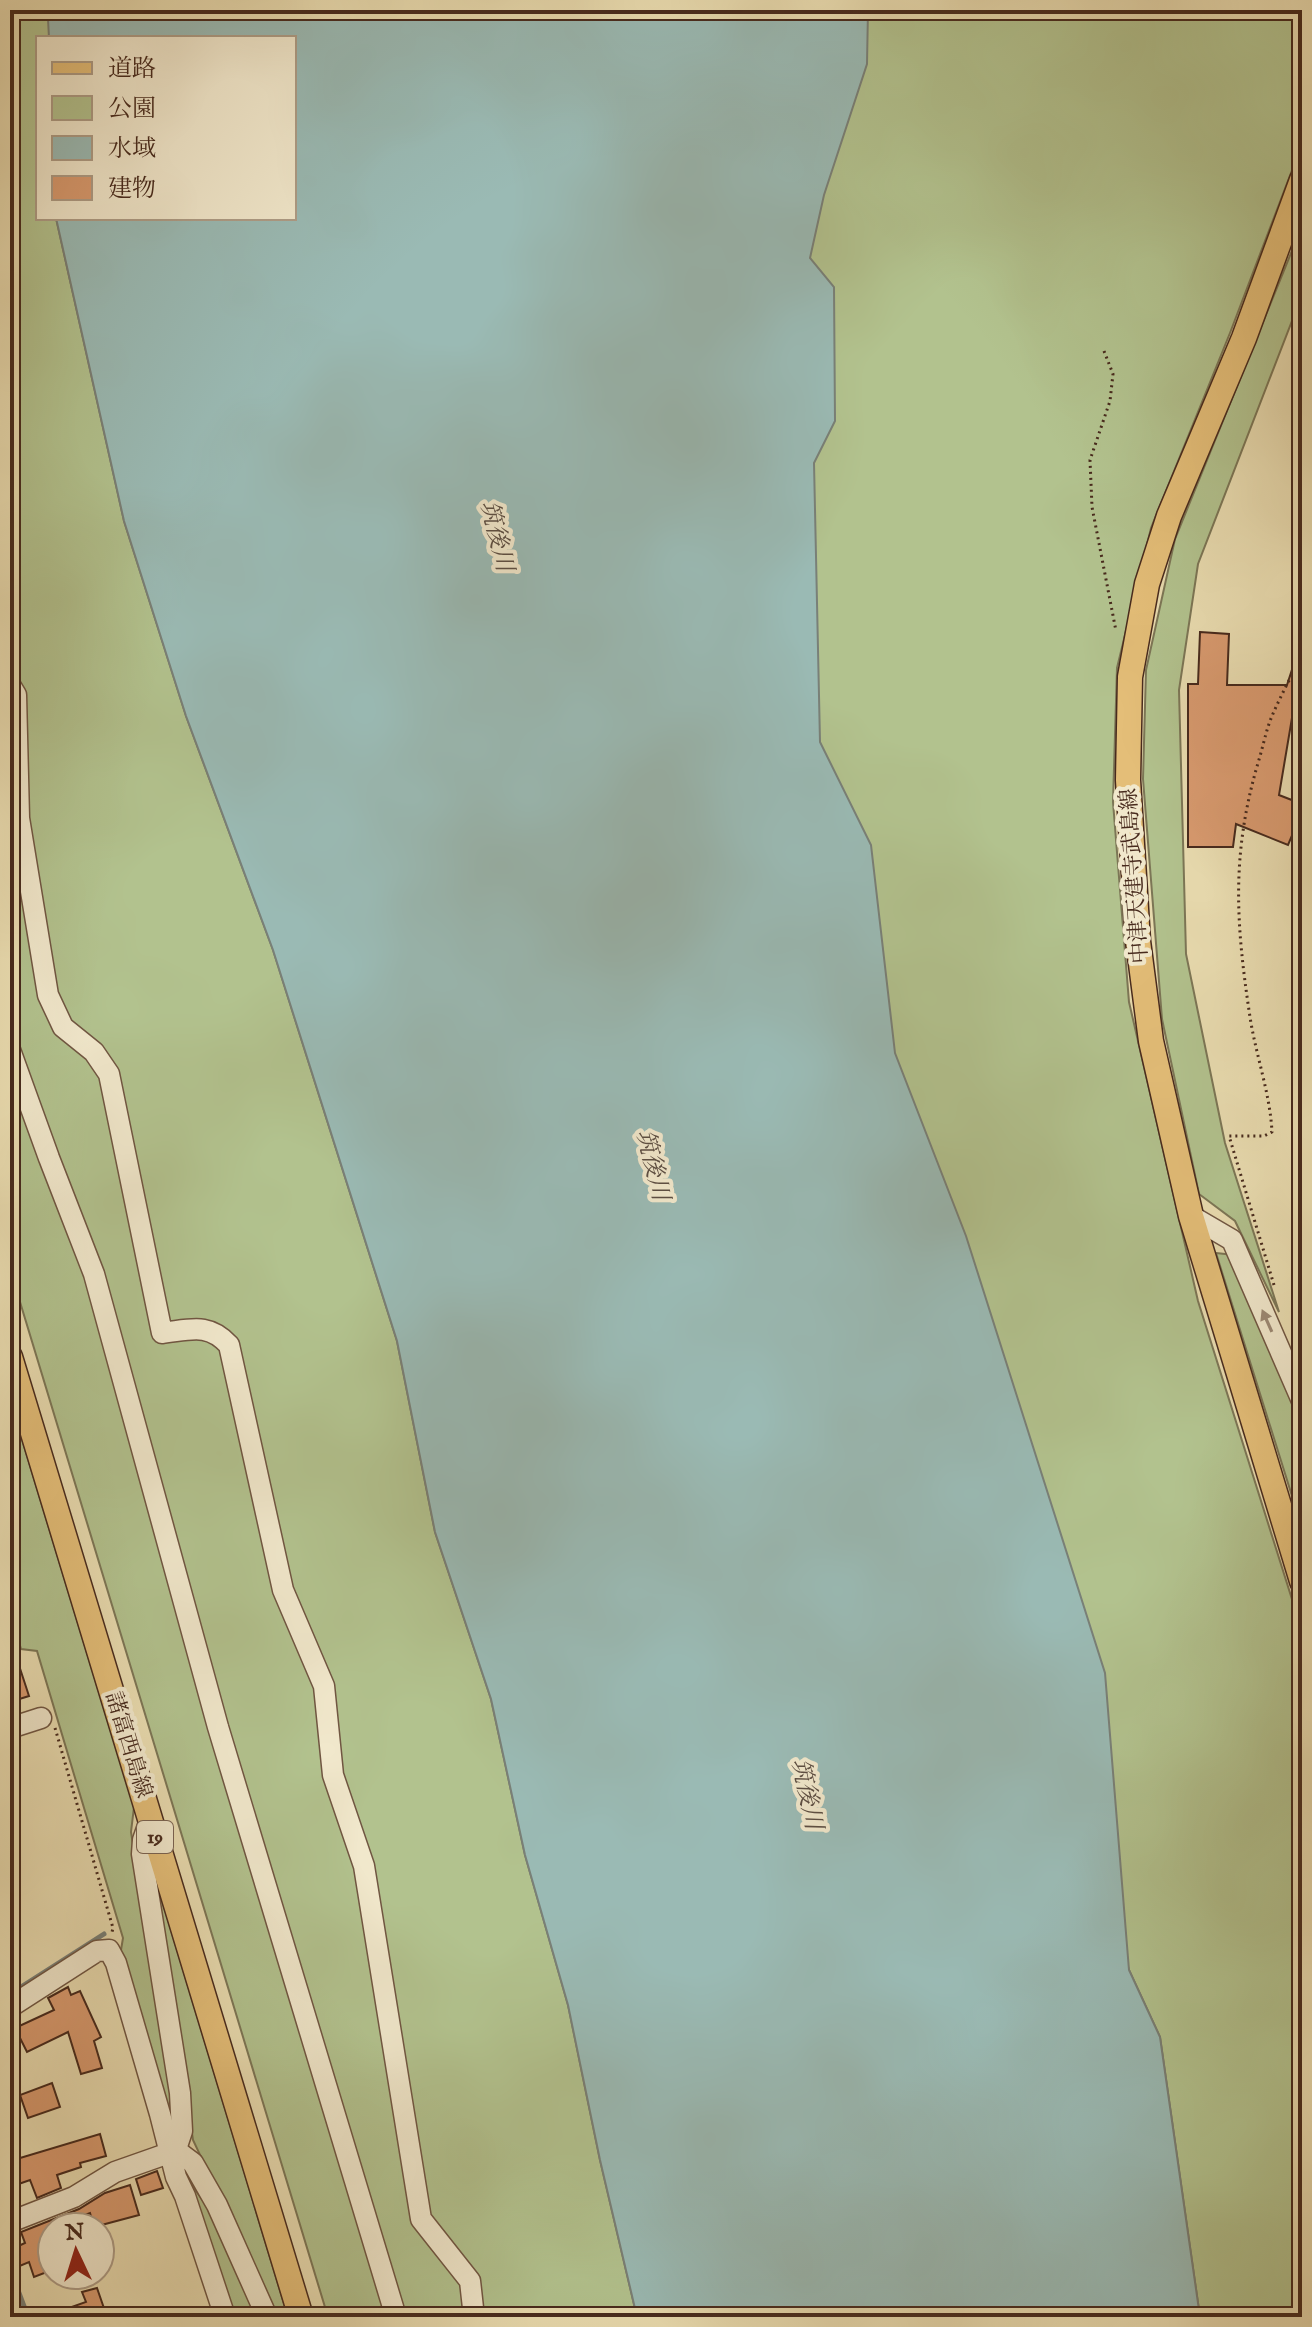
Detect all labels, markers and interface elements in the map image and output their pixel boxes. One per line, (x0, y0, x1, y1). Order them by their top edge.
legend (36, 36, 296, 220)
text: 道路 (108, 54, 156, 85)
text: 公園 (108, 94, 156, 125)
text: 水域 (108, 134, 156, 165)
text: 建物 (108, 174, 156, 205)
water label: 筑後川 (472, 497, 520, 578)
street label: 中津天建寺武島線 (1115, 787, 1155, 965)
water label: 筑後川 (628, 1126, 676, 1207)
one-way arrow (1261, 1309, 1274, 1333)
street label: 諸富西島線 (99, 1688, 157, 1802)
water label: 筑後川 (783, 1756, 829, 1835)
road number: 19 (137, 1821, 173, 1853)
north arrow (36, 2211, 116, 2291)
text: N (63, 2218, 85, 2248)

